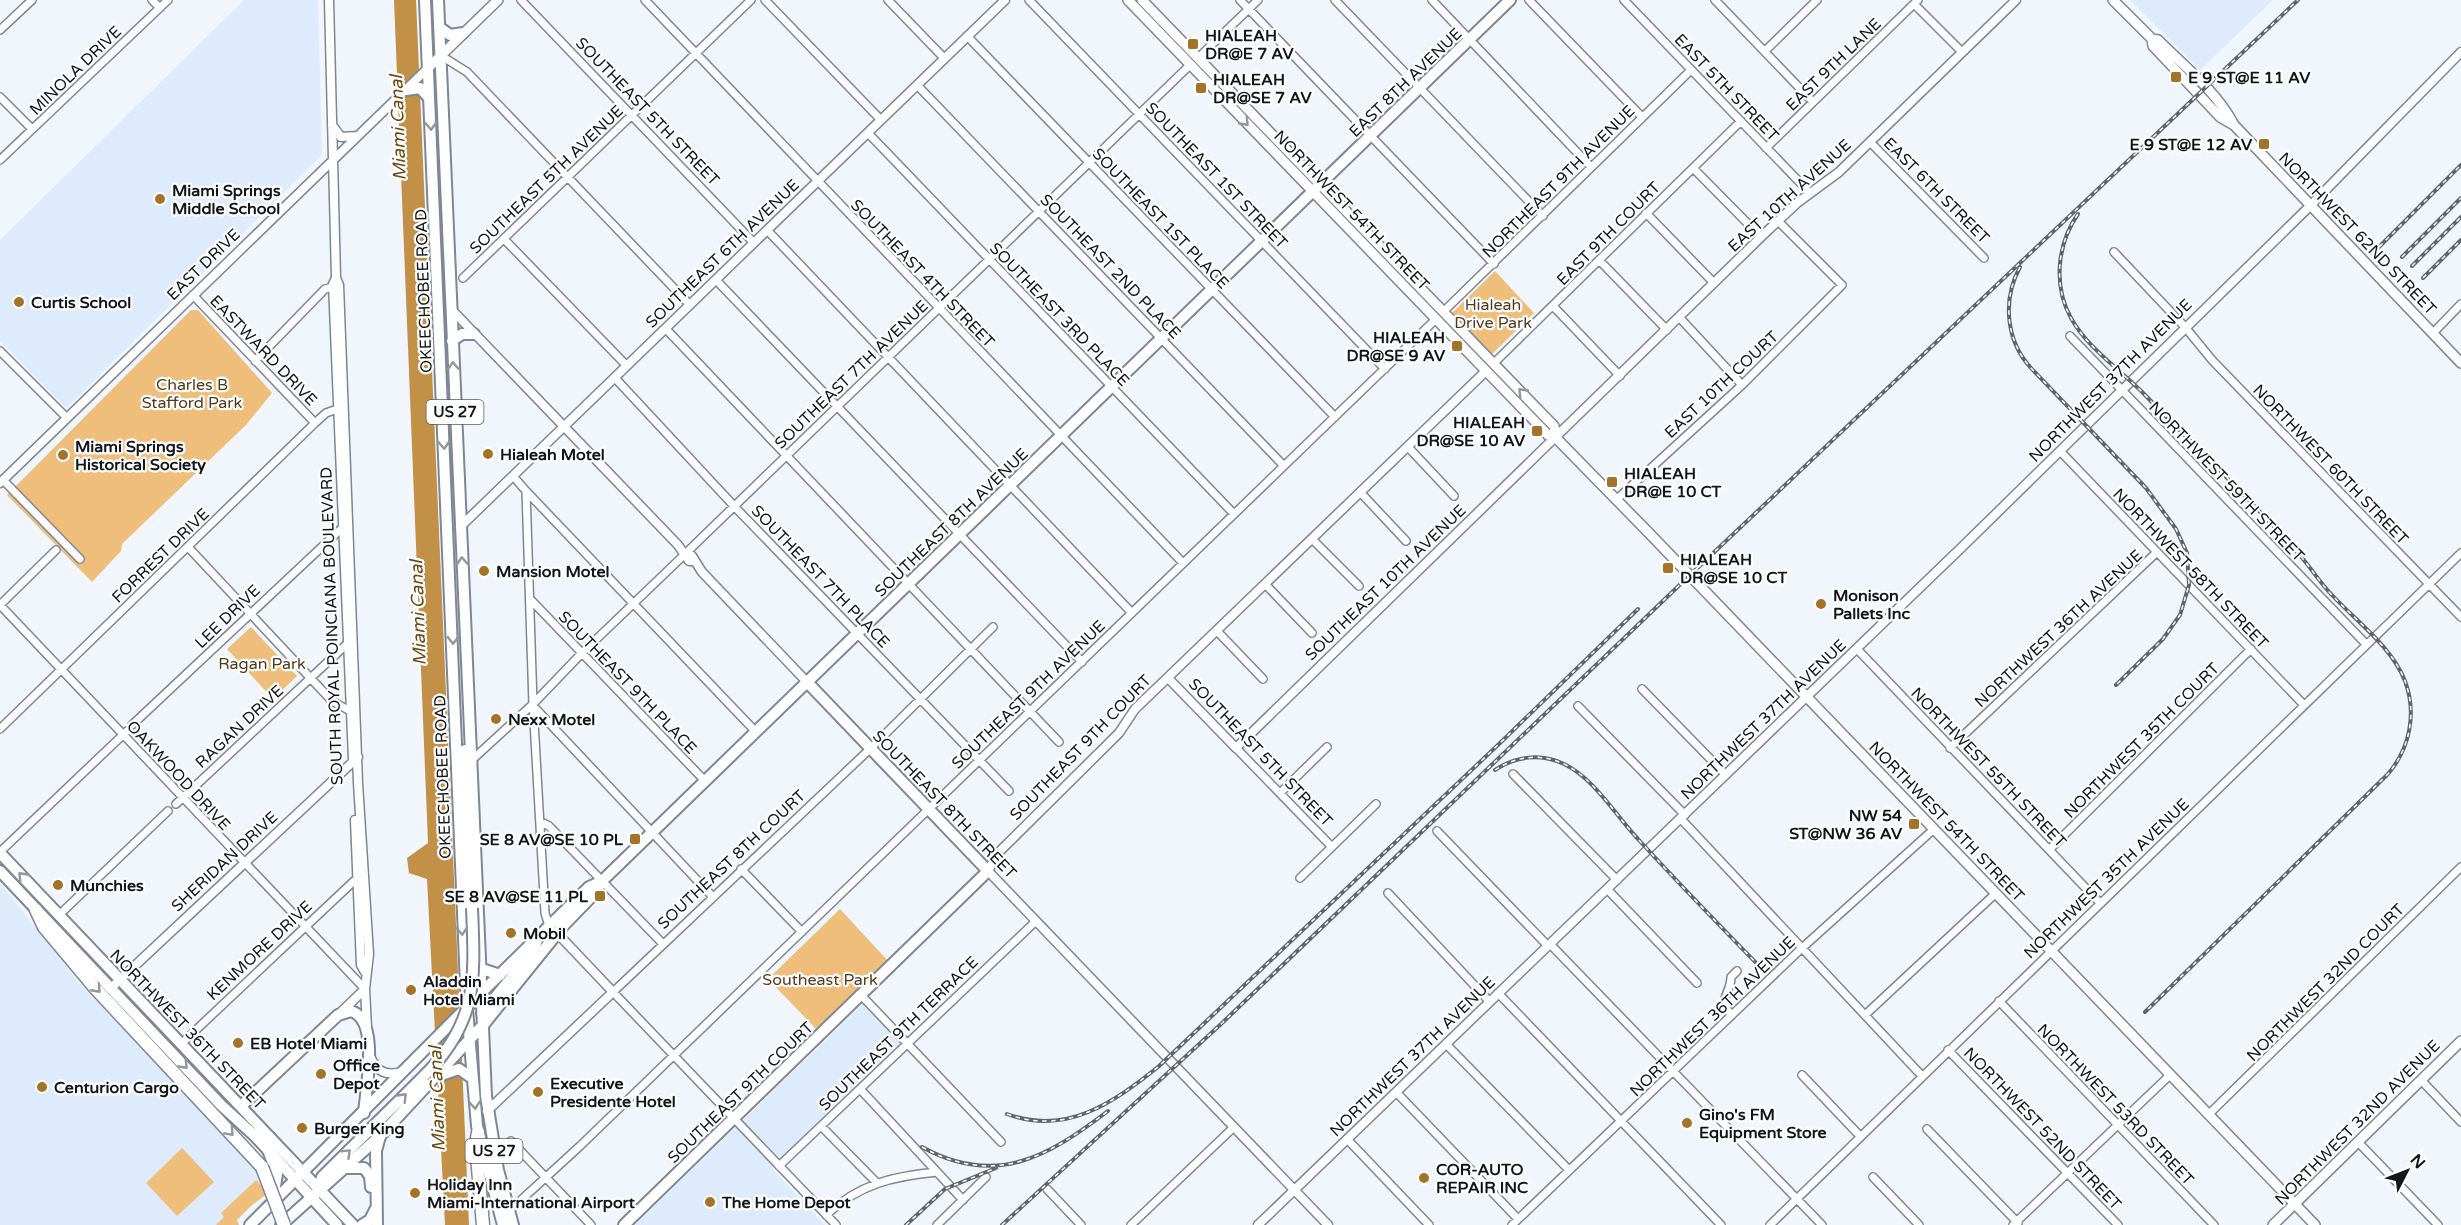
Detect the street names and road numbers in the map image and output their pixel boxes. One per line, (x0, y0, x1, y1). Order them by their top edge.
street label: EAST 9TH LANE (1782, 14, 1886, 115)
street label: MINOLA DRIVE (26, 22, 126, 120)
street label: EAST 8TH AVENUE (1345, 24, 1466, 142)
street label: EAST 5TH STREET (1670, 30, 1783, 146)
street label: SOUTHEAST 5TH STREET (571, 33, 724, 190)
street label: SOUTHEAST 1ST STREET (1141, 98, 1292, 253)
street label: SOUTHEAST 5TH AVENUE (466, 101, 628, 258)
street label: NORTHEAST 9TH AVENUE (1478, 101, 1639, 262)
street label: NORTHWEST 54TH STREET (1269, 126, 1433, 295)
street label: EAST 6TH STREET (1879, 133, 1994, 248)
street label: EAST 10TH AVENUE (1724, 135, 1855, 256)
street label: SOUTHEAST 1ST PLACE (1088, 144, 1233, 293)
street label: NORTHWEST 62ND STREET (2274, 148, 2440, 319)
street label: SOUTHEAST 6TH AVENUE (642, 175, 804, 332)
street label: EAST 9TH COURT (1553, 178, 1665, 290)
street label: SOUTHEAST 2ND PLACE (1036, 190, 1185, 343)
street label: SOUTHEAST 4TH STREET (846, 195, 999, 352)
street label: OKEECHOBEE ROAD (411, 209, 437, 373)
street label: EAST DRIVE (163, 225, 245, 305)
street label: SOUTHEAST 3RD PLACE (985, 239, 1133, 391)
street label: EASTWARD DRIVE (205, 291, 321, 410)
street label: NORTHWEST 37TH AVENUE (2025, 295, 2196, 466)
street label: SOUTHEAST 7TH AVENUE (771, 296, 933, 453)
street label: EAST 10TH COURT (1661, 327, 1783, 443)
street label: NORTHWEST 60TH STREET (2248, 380, 2412, 549)
street label: NORTHWEST 59TH STREET (2144, 397, 2308, 566)
road number: US 27 (426, 400, 484, 424)
street label: SOUTHEAST 8TH AVENUE (871, 444, 1033, 601)
street label: SOUTH ROYAL POINCIANA BOULEVARD (316, 466, 348, 785)
street label: NORTHWEST 58TH STREET (2108, 484, 2272, 653)
street label: SOUTHEAST 7TH PLACE (747, 501, 894, 652)
street label: SOUTHEAST 10TH AVENUE (1301, 501, 1470, 665)
street label: FORREST DRIVE (108, 504, 214, 607)
street label: NORTHWEST 36TH AVENUE (1971, 546, 2147, 712)
street label: LEE DRIVE (191, 581, 265, 653)
street label: SOUTHEAST 9TH PLACE (554, 607, 701, 758)
street label: SOUTHEAST 9TH AVENUE (948, 616, 1110, 773)
street label: NORTHWEST 37TH AVENUE (1677, 635, 1851, 804)
street label: NORTHWEST 35TH COURT (2060, 659, 2224, 823)
street label: SOUTHEAST 9TH COURT (1006, 670, 1156, 825)
street label: SOUTHEAST 5TH STREET (1184, 674, 1337, 831)
street label: RAGAN DRIVE (191, 681, 288, 773)
street label: NORTHWEST 55TH STREET (1906, 683, 2070, 852)
street label: OKEECHOBEE ROAD (430, 695, 456, 859)
street label: OAKWOOD DRIVE (122, 717, 234, 835)
street label: SOUTHEAST 8TH STREET (868, 726, 1021, 883)
street label: NORTHWEST 54TH STREET (1864, 737, 2028, 906)
street label: SOUTHEAST 8TH COURT (653, 786, 810, 934)
street label: NORTHWEST 35TH AVENUE (2020, 794, 2194, 963)
street label: SHERIDAN DRIVE (167, 807, 282, 916)
street label: KENMORE DRIVE (203, 897, 317, 1005)
street label: NORTHWEST 32ND COURT (2243, 900, 2409, 1066)
street label: NORTHWEST 36TH AVENUE (1626, 932, 1800, 1101)
street label: NORTHWEST 36TH STREET (105, 945, 269, 1114)
street label: SOUTHEAST 9TH TERRACE (815, 952, 983, 1115)
street label: NORTHWEST 37TH AVENUE (1326, 972, 1500, 1141)
street label: SOUTHEAST 9TH COURT (664, 1018, 818, 1168)
street label: NORTHWEST 53RD STREET (2033, 1020, 2198, 1190)
street label: NORTHWEST 32ND AVENUE (2271, 1036, 2443, 1208)
street label: NORTHWEST 52ND STREET (1959, 1043, 2125, 1214)
road number: US 27 (466, 1139, 522, 1163)

